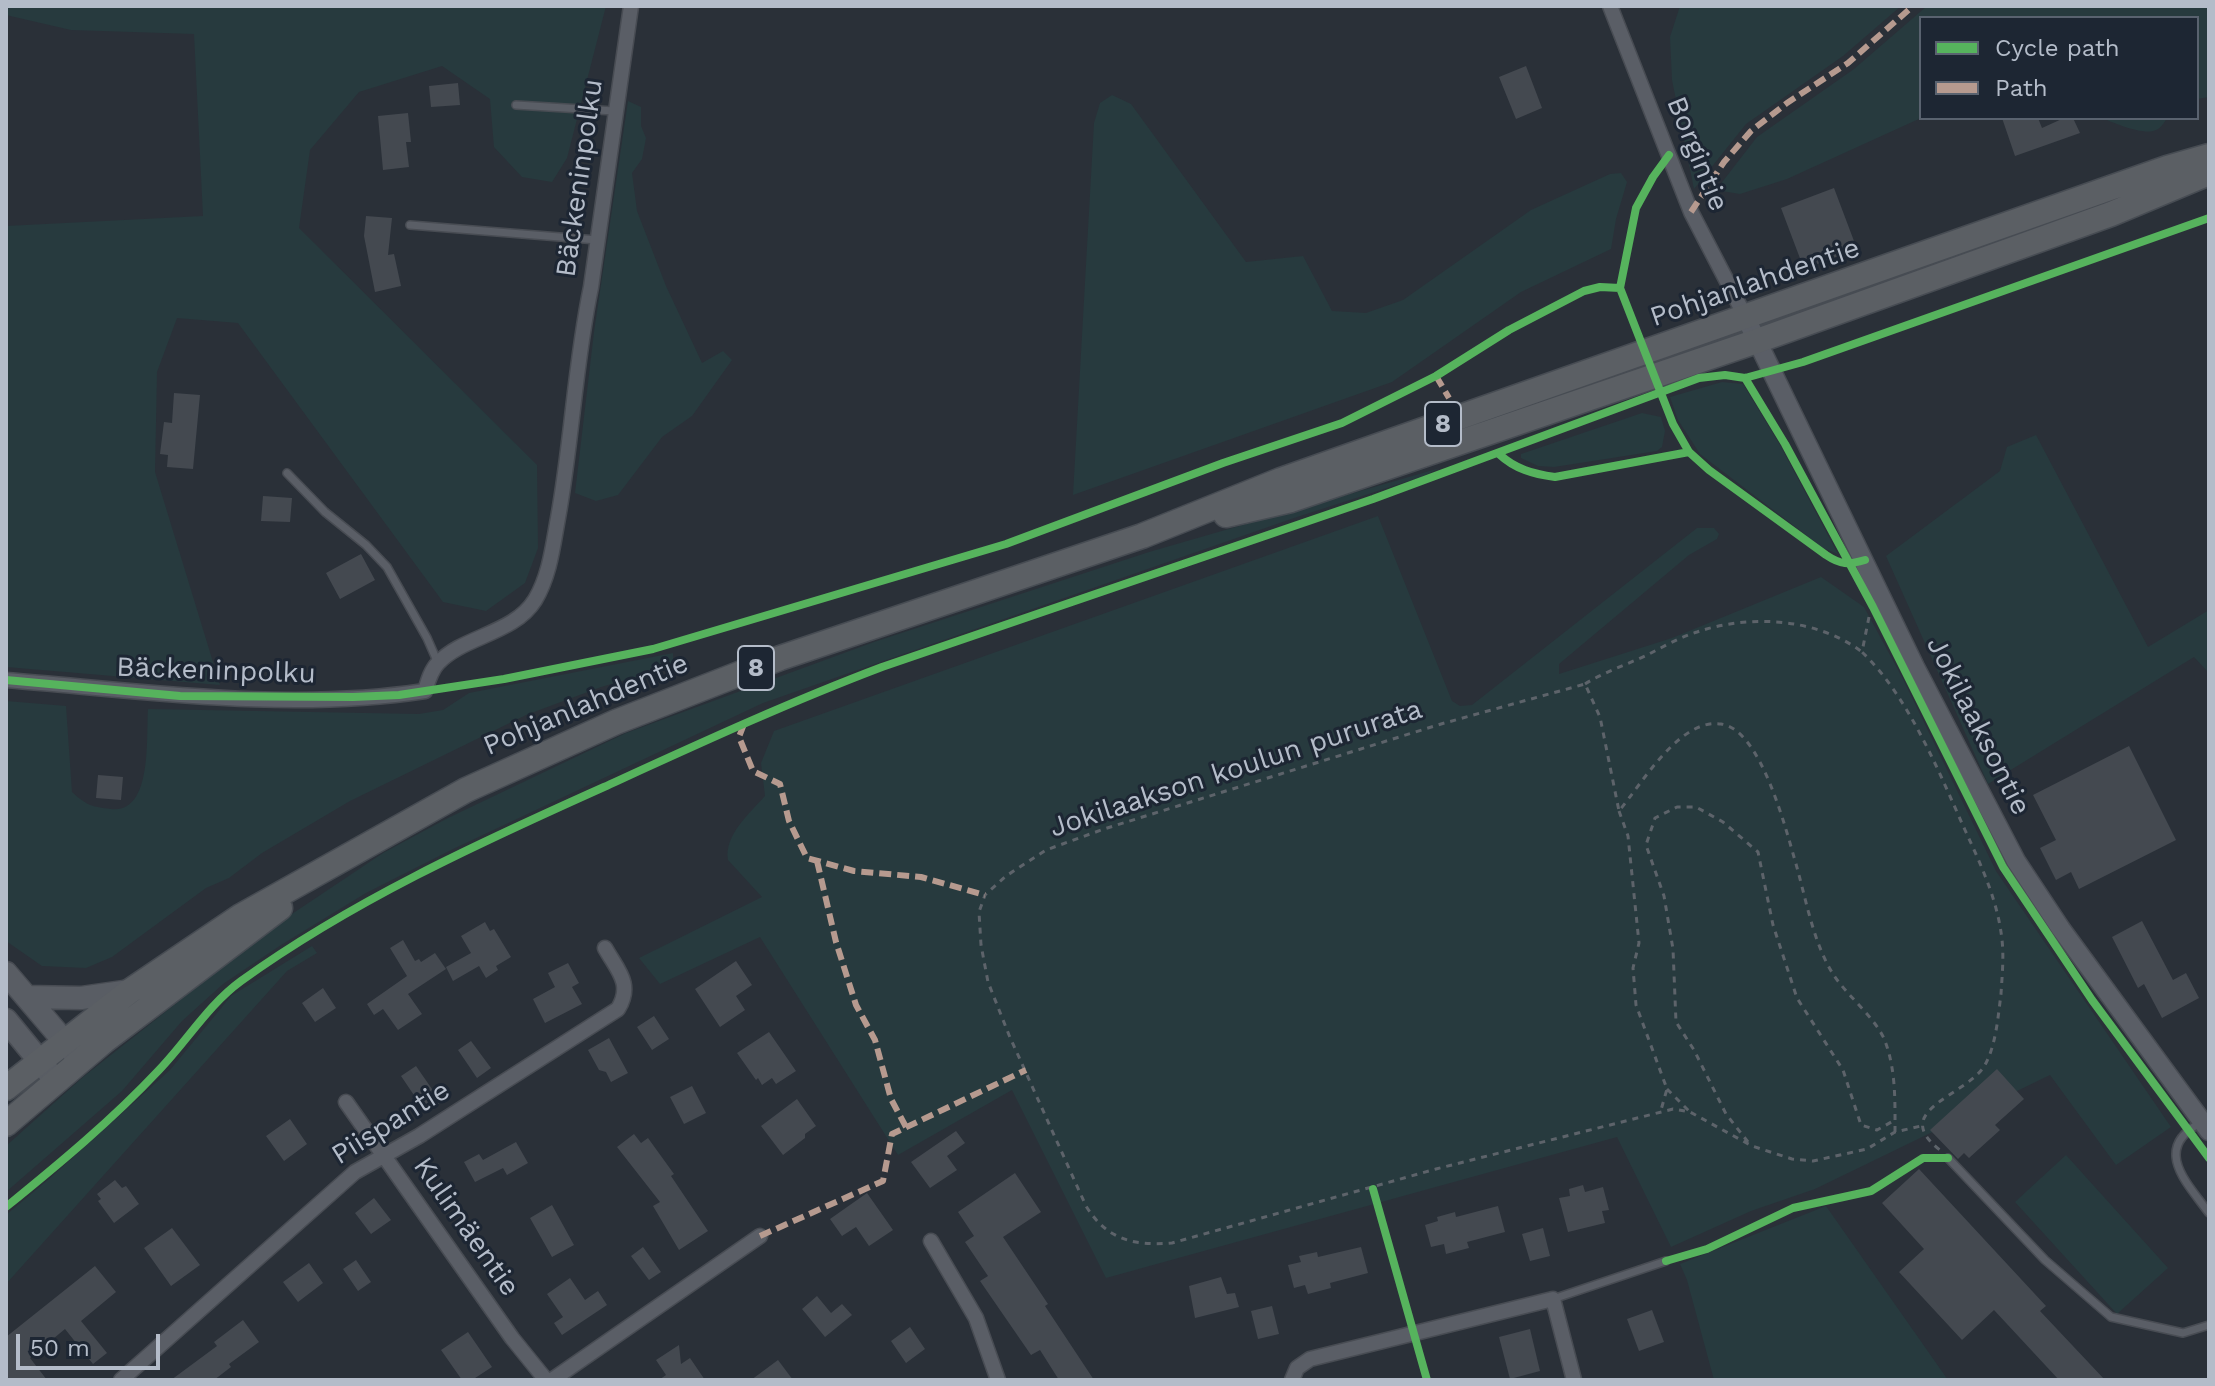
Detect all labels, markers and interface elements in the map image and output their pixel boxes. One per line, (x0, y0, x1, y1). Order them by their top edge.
legend (1919, 16, 2199, 120)
text: Cycle path (1995, 34, 2120, 62)
text: Path (1995, 74, 2048, 102)
street label: Bäckeninpolku (549, 77, 611, 279)
street label: Borgintie (1659, 92, 1735, 216)
street label: Pohjanlahdentie (1646, 231, 1864, 335)
road number: 8 (1425, 402, 1461, 446)
street label: Jokilaaksontie (1919, 631, 2037, 821)
road number: 8 (738, 646, 774, 690)
street label: Pohjanlahdentie (478, 647, 694, 763)
street label: Bäckeninpolku (116, 651, 316, 691)
street label: Jokilaakson koulun pururata (1046, 693, 1426, 845)
street label: Piispantie (326, 1074, 456, 1172)
street label: Kulimäentie (406, 1151, 526, 1303)
scale bar (20, 1318, 164, 1368)
text: 50 m (30, 1334, 90, 1362)

